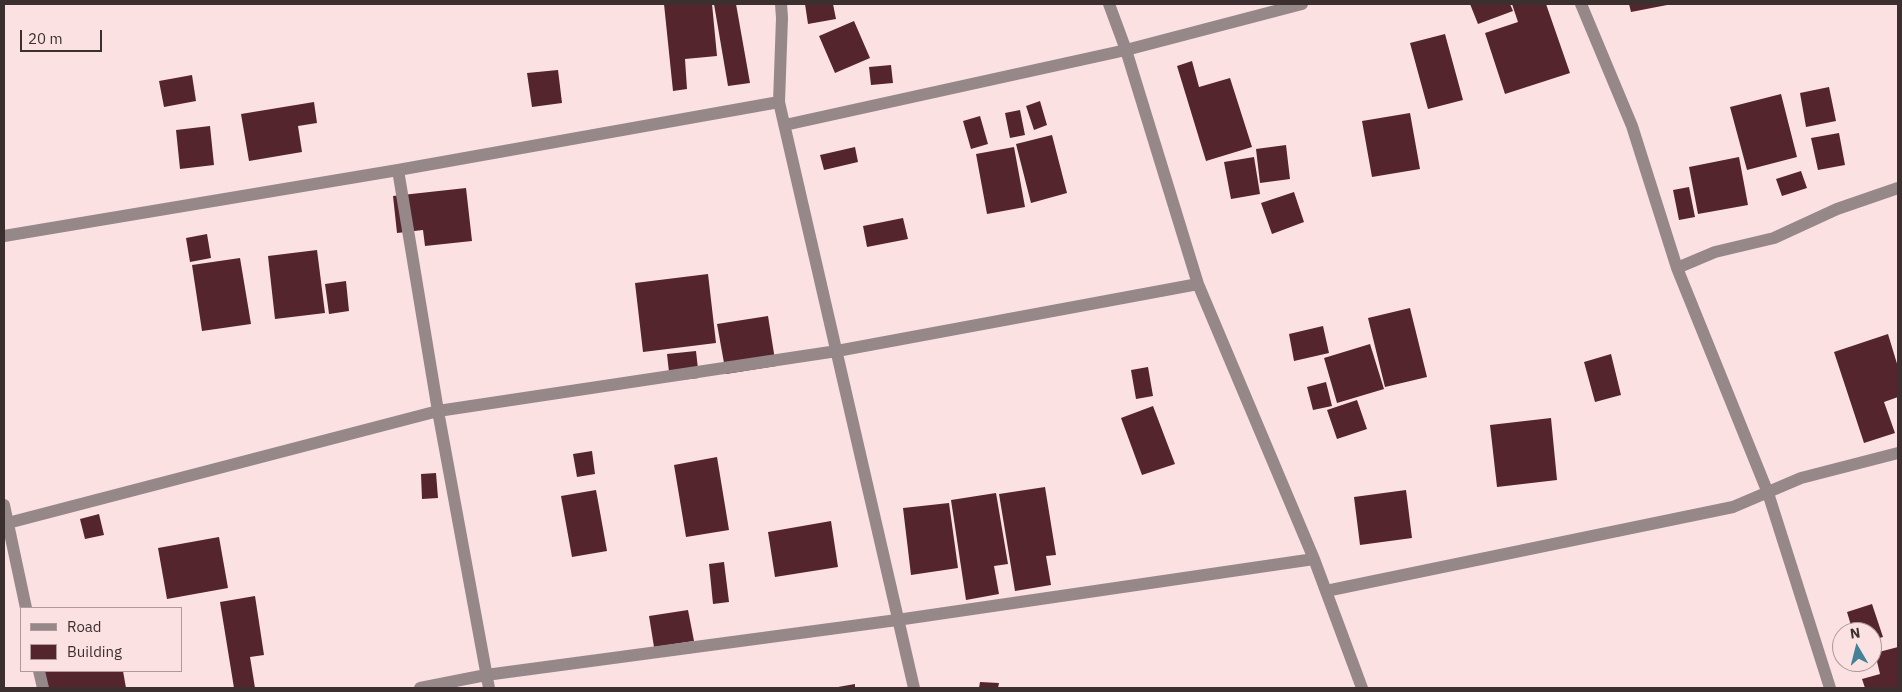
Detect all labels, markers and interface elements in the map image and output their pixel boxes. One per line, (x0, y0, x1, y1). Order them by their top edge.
scale bar (22, 20, 105, 52)
text: 20 m (28, 29, 63, 48)
legend (20, 607, 182, 672)
text: Road (67, 617, 102, 636)
north arrow (1832, 622, 1882, 672)
text: N (1849, 624, 1861, 643)
text: Building (67, 642, 122, 661)

